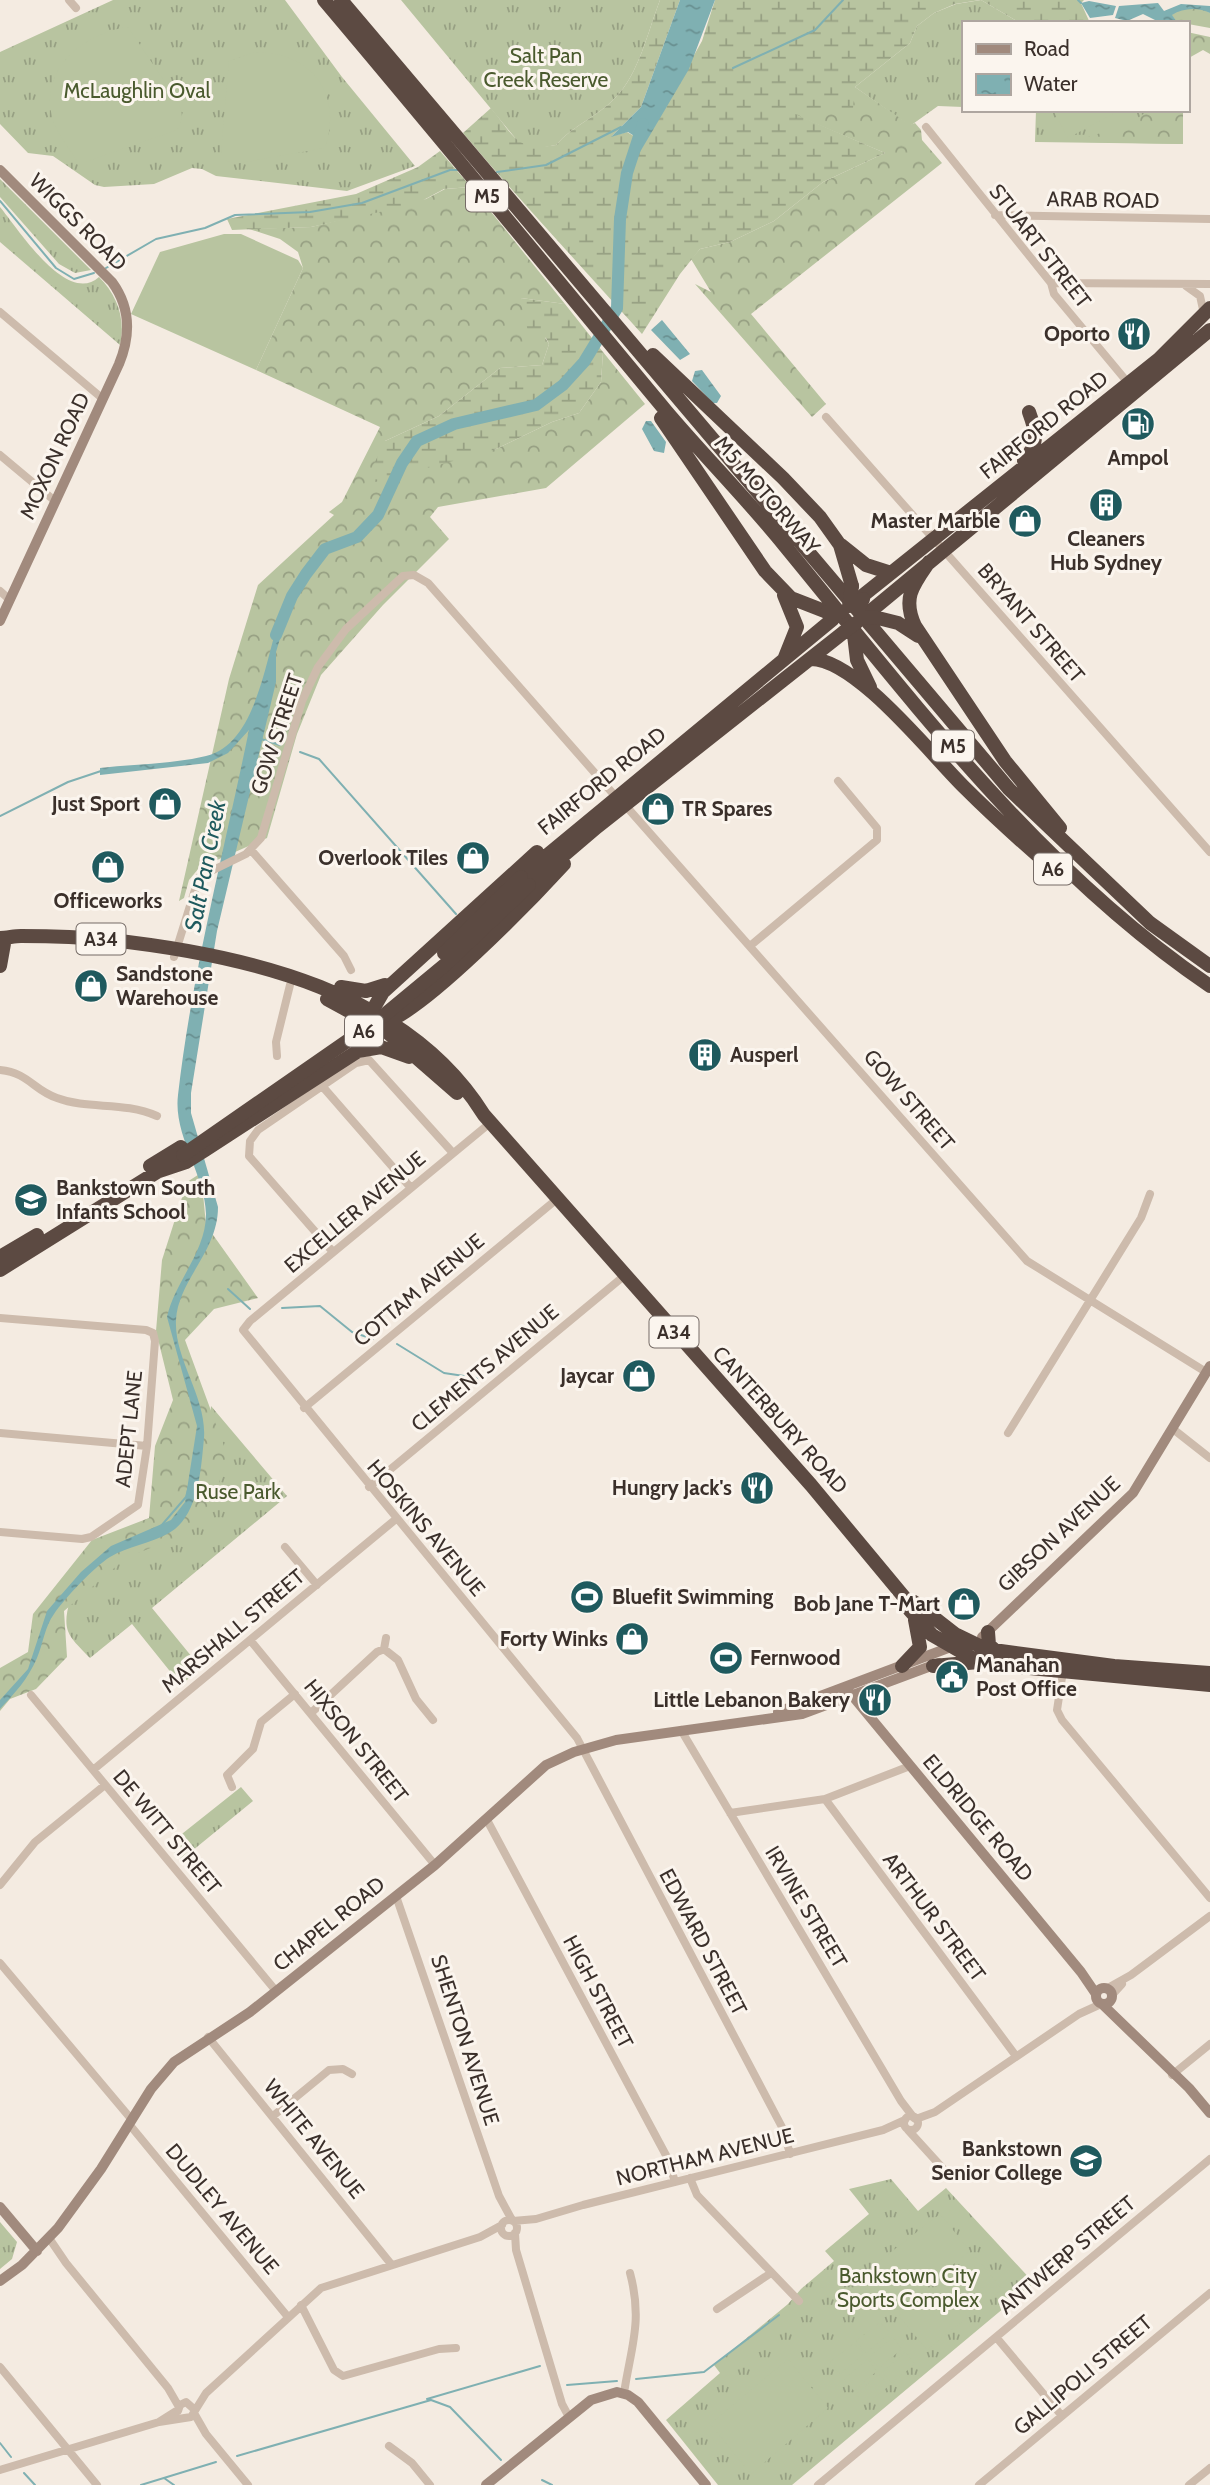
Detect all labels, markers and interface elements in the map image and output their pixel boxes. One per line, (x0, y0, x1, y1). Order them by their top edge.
legend (962, 21, 1189, 112)
text: Road (1024, 36, 1070, 61)
park label: Salt Pan Creek Reserve (484, 43, 609, 92)
text: Water (1024, 71, 1078, 96)
park label: McLaughlin Oval (64, 78, 210, 103)
street label: WIGGS ROAD (25, 168, 132, 275)
street label: STUART STREET (984, 179, 1096, 313)
road number: M5 (466, 180, 508, 212)
street label: ARAB ROAD (1046, 186, 1160, 213)
restaurant icon: Oporto (1115, 315, 1153, 353)
place label: Oporto (1044, 321, 1110, 346)
street label: FAIRFORD ROAD (975, 365, 1113, 484)
street label: MOXON ROAD (14, 388, 95, 523)
fuel station icon: Ampol (1119, 405, 1157, 443)
street label: M5 MOTORWAY (709, 431, 826, 559)
place label: Ampol (1108, 445, 1169, 470)
building icon: Cleaners Hub Sydney (1087, 486, 1125, 524)
shop icon: Master Marble (1006, 502, 1044, 540)
place label: Master Marble (871, 508, 1000, 533)
place label: Cleaners Hub Sydney (1050, 526, 1163, 575)
street label: BRYANT STREET (973, 558, 1090, 687)
street label: GOW STREET (245, 670, 308, 797)
street label: FAIRFORD ROAD (533, 721, 671, 840)
road number: M5 (932, 730, 974, 762)
shop icon: Just Sport (146, 785, 184, 823)
shop icon: TR Spares (639, 790, 677, 828)
place label: Just Sport (51, 791, 140, 816)
place label: TR Spares (682, 796, 773, 821)
water label: Salt Pan Creek (179, 797, 232, 934)
shop icon: Overlook Tiles (454, 839, 492, 877)
place label: Overlook Tiles (318, 845, 448, 870)
shop icon: Officeworks (89, 848, 127, 886)
road number: A6 (1034, 854, 1072, 884)
place label: Officeworks (54, 888, 163, 913)
road number: A34 (76, 923, 126, 954)
place label: Sandstone Warehouse (116, 961, 218, 1010)
shop icon: Sandstone Warehouse (72, 967, 110, 1005)
road number: A6 (345, 1015, 383, 1046)
building icon: Ausperl (686, 1036, 724, 1074)
place label: Ausperl (730, 1042, 799, 1067)
street label: GOW STREET (859, 1044, 960, 1155)
street label: EXCELLER AVENUE (279, 1145, 430, 1278)
place label: Bankstown South Infants School (56, 1175, 215, 1224)
school or university icon: Bankstown South Infants School (12, 1181, 50, 1219)
street label: COTTAM AVENUE (348, 1228, 489, 1351)
street label: CLEMENTS AVENUE (406, 1299, 563, 1437)
road number: A34 (650, 1316, 698, 1348)
street label: CANTERBURY ROAD (708, 1341, 853, 1499)
shop icon: Jaycar (620, 1357, 658, 1395)
place label: Jaycar (559, 1363, 614, 1388)
street label: ADEPT LANE (110, 1369, 147, 1489)
street label: HOSKINS AVENUE (362, 1454, 491, 1601)
restaurant icon: Hungry Jack's (738, 1469, 776, 1507)
street label: GIBSON AVENUE (992, 1471, 1125, 1597)
place label: Hungry Jack's (612, 1475, 732, 1500)
park label: Ruse Park (195, 1479, 281, 1504)
street label: MARSHALL STREET (156, 1564, 309, 1698)
sports icon: Bluefit Swimming (568, 1578, 606, 1616)
place label: Bluefit Swimming (612, 1584, 774, 1609)
shop icon: Bob Jane T-Mart (945, 1585, 983, 1623)
place label: Bob Jane T-Mart (793, 1591, 940, 1616)
shop icon: Forty Winks (613, 1620, 651, 1658)
place label: Forty Winks (500, 1626, 608, 1651)
sports icon: Fernwood (707, 1639, 745, 1677)
place label: Fernwood (750, 1645, 840, 1670)
place label: Manahan Post Office (976, 1652, 1077, 1701)
public building icon: Manahan Post Office (933, 1658, 971, 1696)
street label: HIXSON STREET (299, 1674, 414, 1807)
restaurant icon: Little Lebanon Bakery (856, 1681, 894, 1719)
place label: Little Lebanon Bakery (653, 1687, 851, 1712)
street label: ELDRIDGE ROAD (918, 1749, 1039, 1886)
street label: DE WITT STREET (108, 1764, 227, 1899)
street label: IRVINE STREET (760, 1841, 853, 1972)
street label: ARTHUR STREET (878, 1847, 991, 1986)
street label: EDWARD STREET (654, 1864, 753, 2019)
street label: CHAPEL ROAD (268, 1871, 390, 1976)
street label: HIGH STREET (558, 1931, 639, 2053)
street label: SHENTON AVENUE (426, 1951, 505, 2128)
street label: WHITE AVENUE (259, 2074, 370, 2203)
street label: NORTHAM AVENUE (614, 2122, 796, 2191)
place label: Bankstown Senior College (931, 2136, 1062, 2185)
street label: DUDLEY AVENUE (161, 2138, 284, 2279)
school or university icon: Bankstown Senior College (1067, 2142, 1105, 2180)
street label: ANTWERP STREET (993, 2190, 1140, 2319)
park label: Bankstown City Sports Complex (837, 2263, 979, 2312)
street label: GALLIPOLI STREET (1008, 2310, 1157, 2440)

